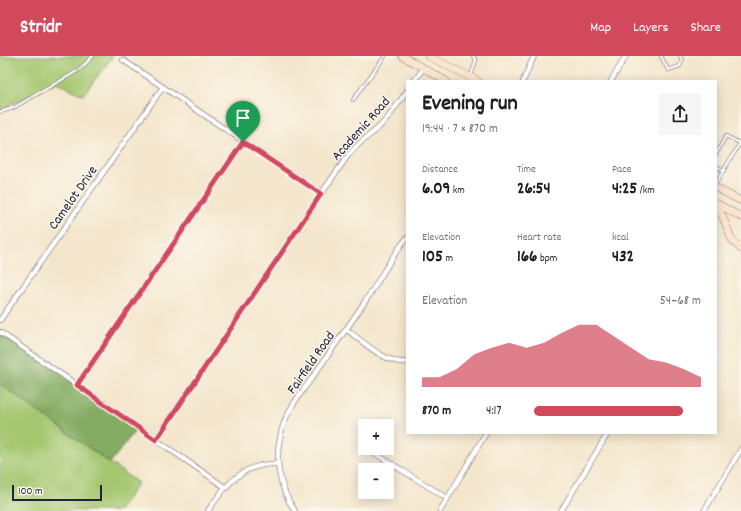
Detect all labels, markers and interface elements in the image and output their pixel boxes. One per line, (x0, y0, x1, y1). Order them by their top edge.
text: Stridr (20, 15, 62, 42)
text: Map (590, 18, 611, 38)
text: Layers (633, 18, 668, 38)
text: Share (690, 18, 721, 38)
text: Evening run (422, 89, 518, 120)
street label: Academic Road (327, 93, 396, 166)
button: share (659, 93, 701, 135)
pin (226, 101, 260, 142)
icon: arrive (232, 107, 254, 129)
text: 19:44 · 7 × 870 m (422, 120, 498, 139)
street label: Camelot Drive (44, 162, 103, 234)
text: Distance (422, 162, 458, 178)
text: Time (517, 162, 536, 178)
text: Pace (612, 162, 631, 178)
text: 6.09 (422, 178, 450, 202)
text: 26:54 (517, 178, 551, 202)
text: 4:25 (612, 178, 637, 202)
text: km (450, 183, 465, 199)
text: /km (637, 183, 655, 199)
text: Elevation (422, 230, 460, 246)
text: Heart rate (517, 230, 561, 246)
text: kcal (612, 230, 629, 246)
text: 105 (422, 246, 443, 270)
text: 166 (517, 246, 537, 270)
text: 432 (612, 246, 634, 270)
text: m (443, 251, 453, 267)
text: bpm (537, 251, 557, 267)
text: Elevation (422, 292, 467, 311)
text: 54–68 m (660, 292, 701, 311)
street label: Fairfield Road (283, 328, 341, 399)
text: 870 m (422, 402, 451, 421)
text: 4:17 (486, 402, 501, 421)
map controls (358, 419, 394, 499)
button: + (358, 419, 394, 455)
button: − (358, 463, 394, 499)
scale bar (12, 483, 102, 502)
text: 100 m (18, 484, 42, 500)

